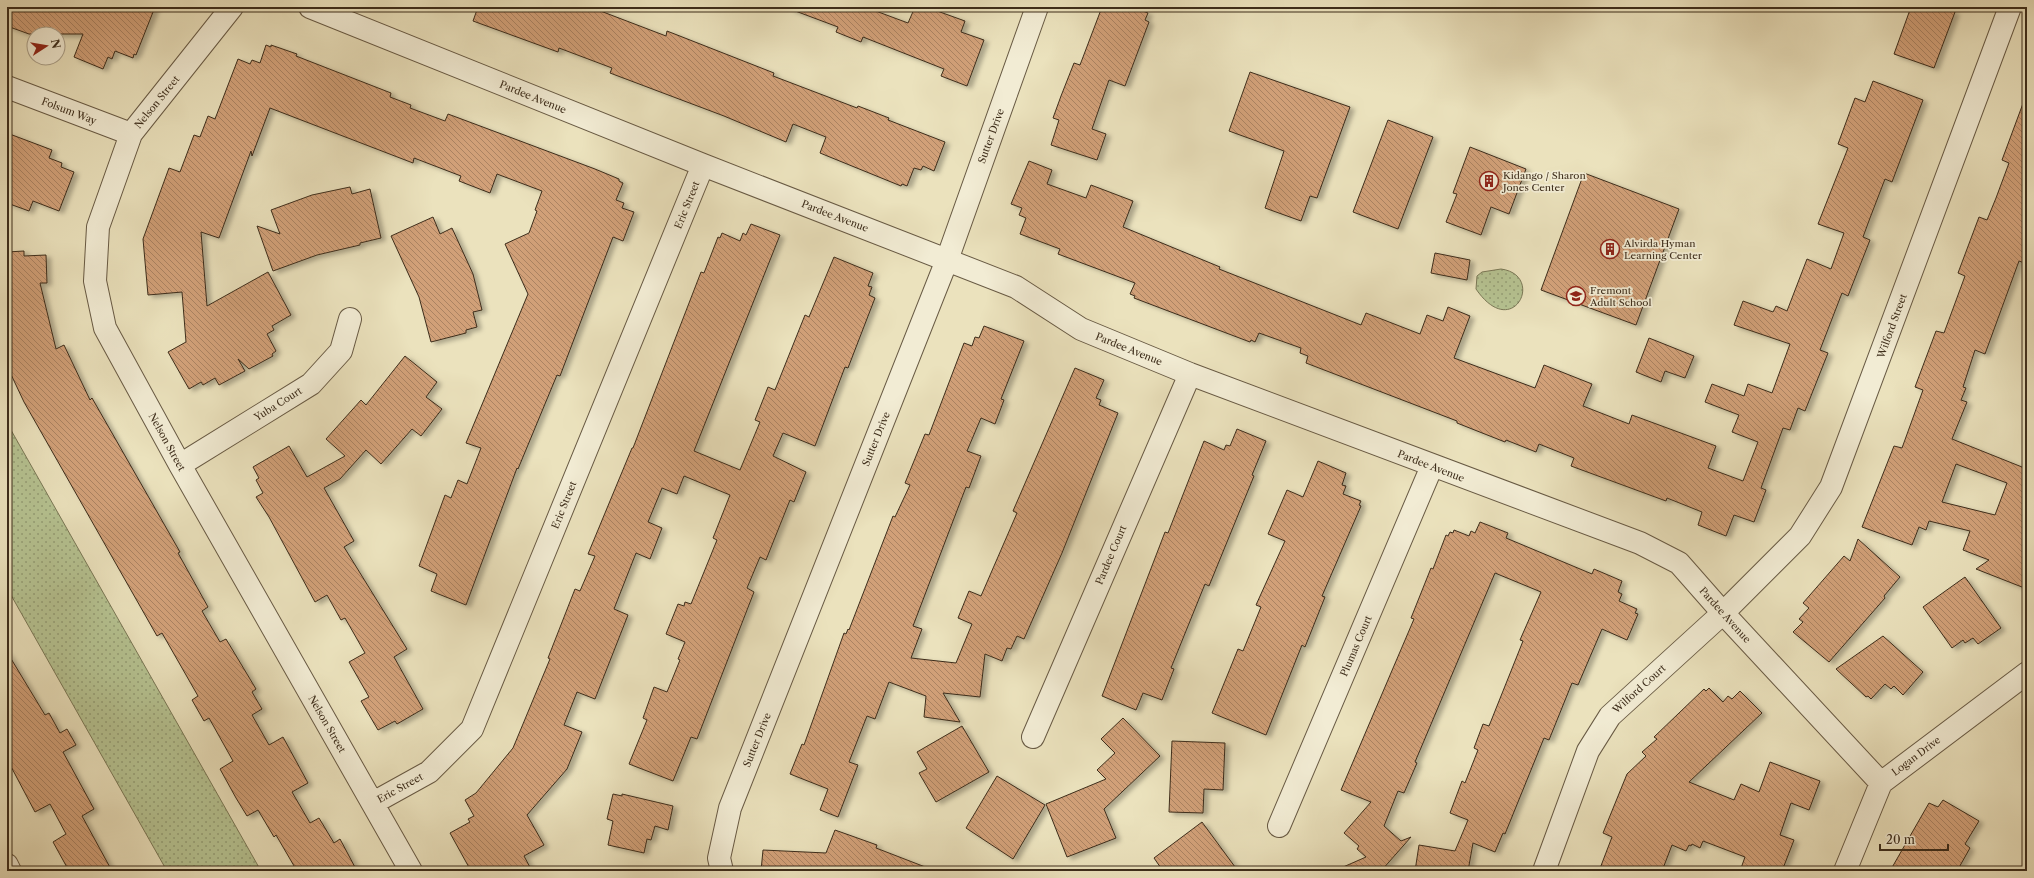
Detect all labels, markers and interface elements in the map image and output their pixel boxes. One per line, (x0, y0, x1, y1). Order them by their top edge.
north arrow (26, 26, 66, 66)
text: N (48, 38, 64, 50)
street label: Nelson Street (132, 73, 183, 131)
street label: Pardee Avenue (498, 78, 569, 116)
street label: Folsum Way (40, 95, 99, 128)
street label: Sutter Drive (975, 106, 1007, 165)
place label: Kidango / Sharon Jones Center (1501, 169, 1586, 194)
building icon: Kidango / Sharon Jones Center (1478, 170, 1500, 192)
street label: Eric Street (672, 179, 703, 231)
street label: Pardee Avenue (800, 197, 871, 235)
place label: Alvirda Hyman Learning Center (1623, 237, 1703, 262)
building icon: Alvirda Hyman Learning Center (1599, 238, 1621, 260)
place label: Fremont Adult School (1589, 284, 1651, 309)
school or university icon: Fremont Adult School (1565, 285, 1587, 307)
street label: Wilford Street (1874, 292, 1910, 361)
street label: Pardee Avenue (1094, 330, 1165, 368)
street label: Yuba Court (251, 384, 305, 424)
street label: Sutter Drive (859, 410, 893, 468)
street label: Nelson Street (146, 411, 189, 474)
street label: Pardee Avenue (1396, 447, 1467, 485)
street label: Eric Street (549, 479, 580, 531)
street label: Pardee Court (1093, 523, 1130, 587)
street label: Pardee Avenue (1696, 584, 1754, 646)
street label: Plumas Court (1337, 613, 1375, 678)
street label: Wilford Court (1609, 661, 1669, 717)
street label: Nelson Street (305, 693, 349, 756)
street label: Sutter Drive (740, 711, 774, 769)
street label: Logan Drive (1889, 733, 1943, 779)
street label: Eric Street (375, 770, 426, 806)
scale bar (1880, 826, 1948, 852)
text: 20 m (1886, 832, 1915, 847)

